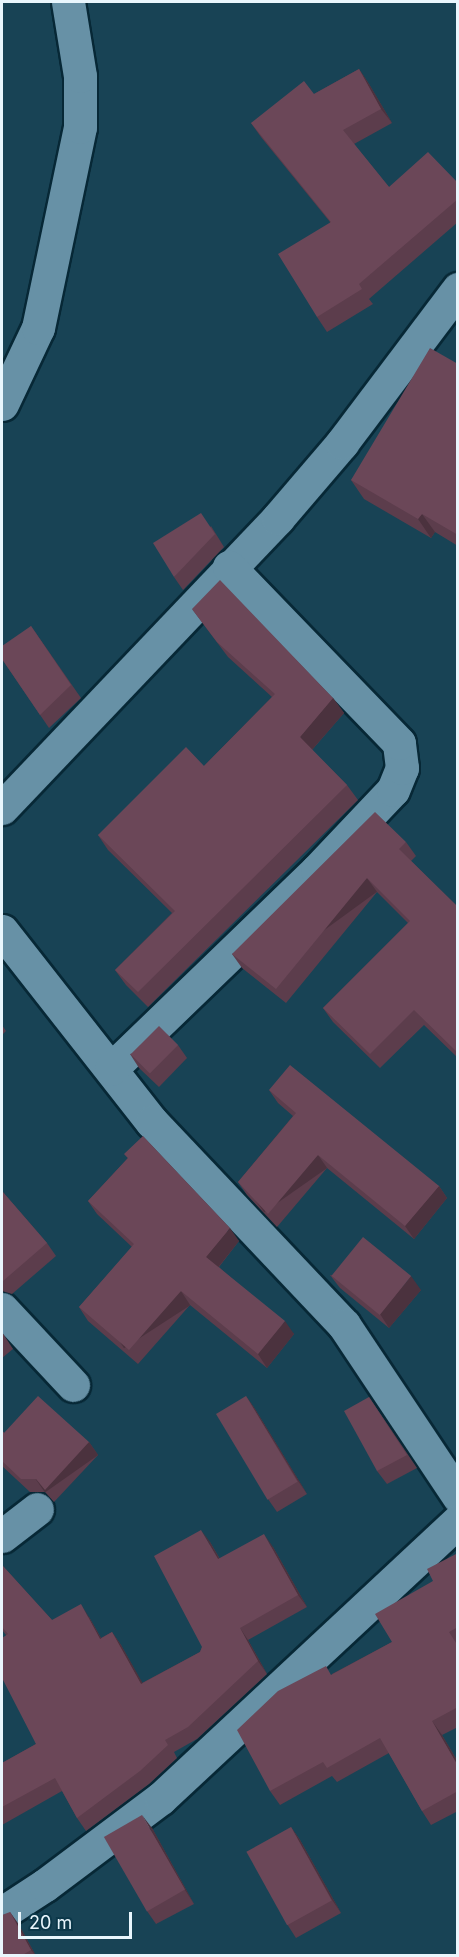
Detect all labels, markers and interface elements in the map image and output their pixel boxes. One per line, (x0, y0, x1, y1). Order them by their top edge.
scale bar (21, 1900, 135, 1938)
text: 20 m (29, 1912, 72, 1933)

